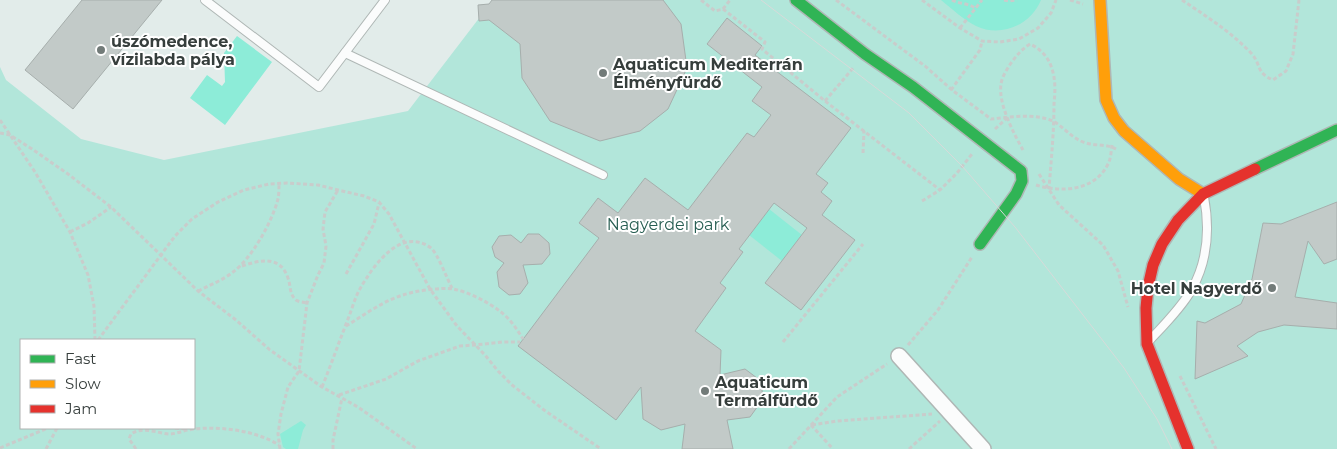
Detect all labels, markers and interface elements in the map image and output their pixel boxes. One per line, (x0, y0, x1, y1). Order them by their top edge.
place label: úszómedence, vízilabda pálya (110, 32, 235, 69)
marker: úszómedence, vízilabda pálya (95, 44, 107, 56)
place label: Aquaticum Mediterrán Élményfürdő (612, 55, 803, 92)
marker: Aquaticum Mediterrán Élményfürdő (597, 67, 609, 79)
park label: Nagyerdei park (607, 215, 730, 234)
place label: Hotel Nagyerdő (1131, 279, 1262, 298)
marker: Hotel Nagyerdő (1266, 282, 1278, 294)
legend (20, 339, 195, 429)
text: Fast (65, 349, 96, 368)
place label: Aquaticum Termálfürdő (714, 373, 818, 410)
text: Slow (65, 374, 101, 393)
marker: Aquaticum Termálfürdő (699, 385, 711, 397)
text: Jam (64, 399, 97, 418)

